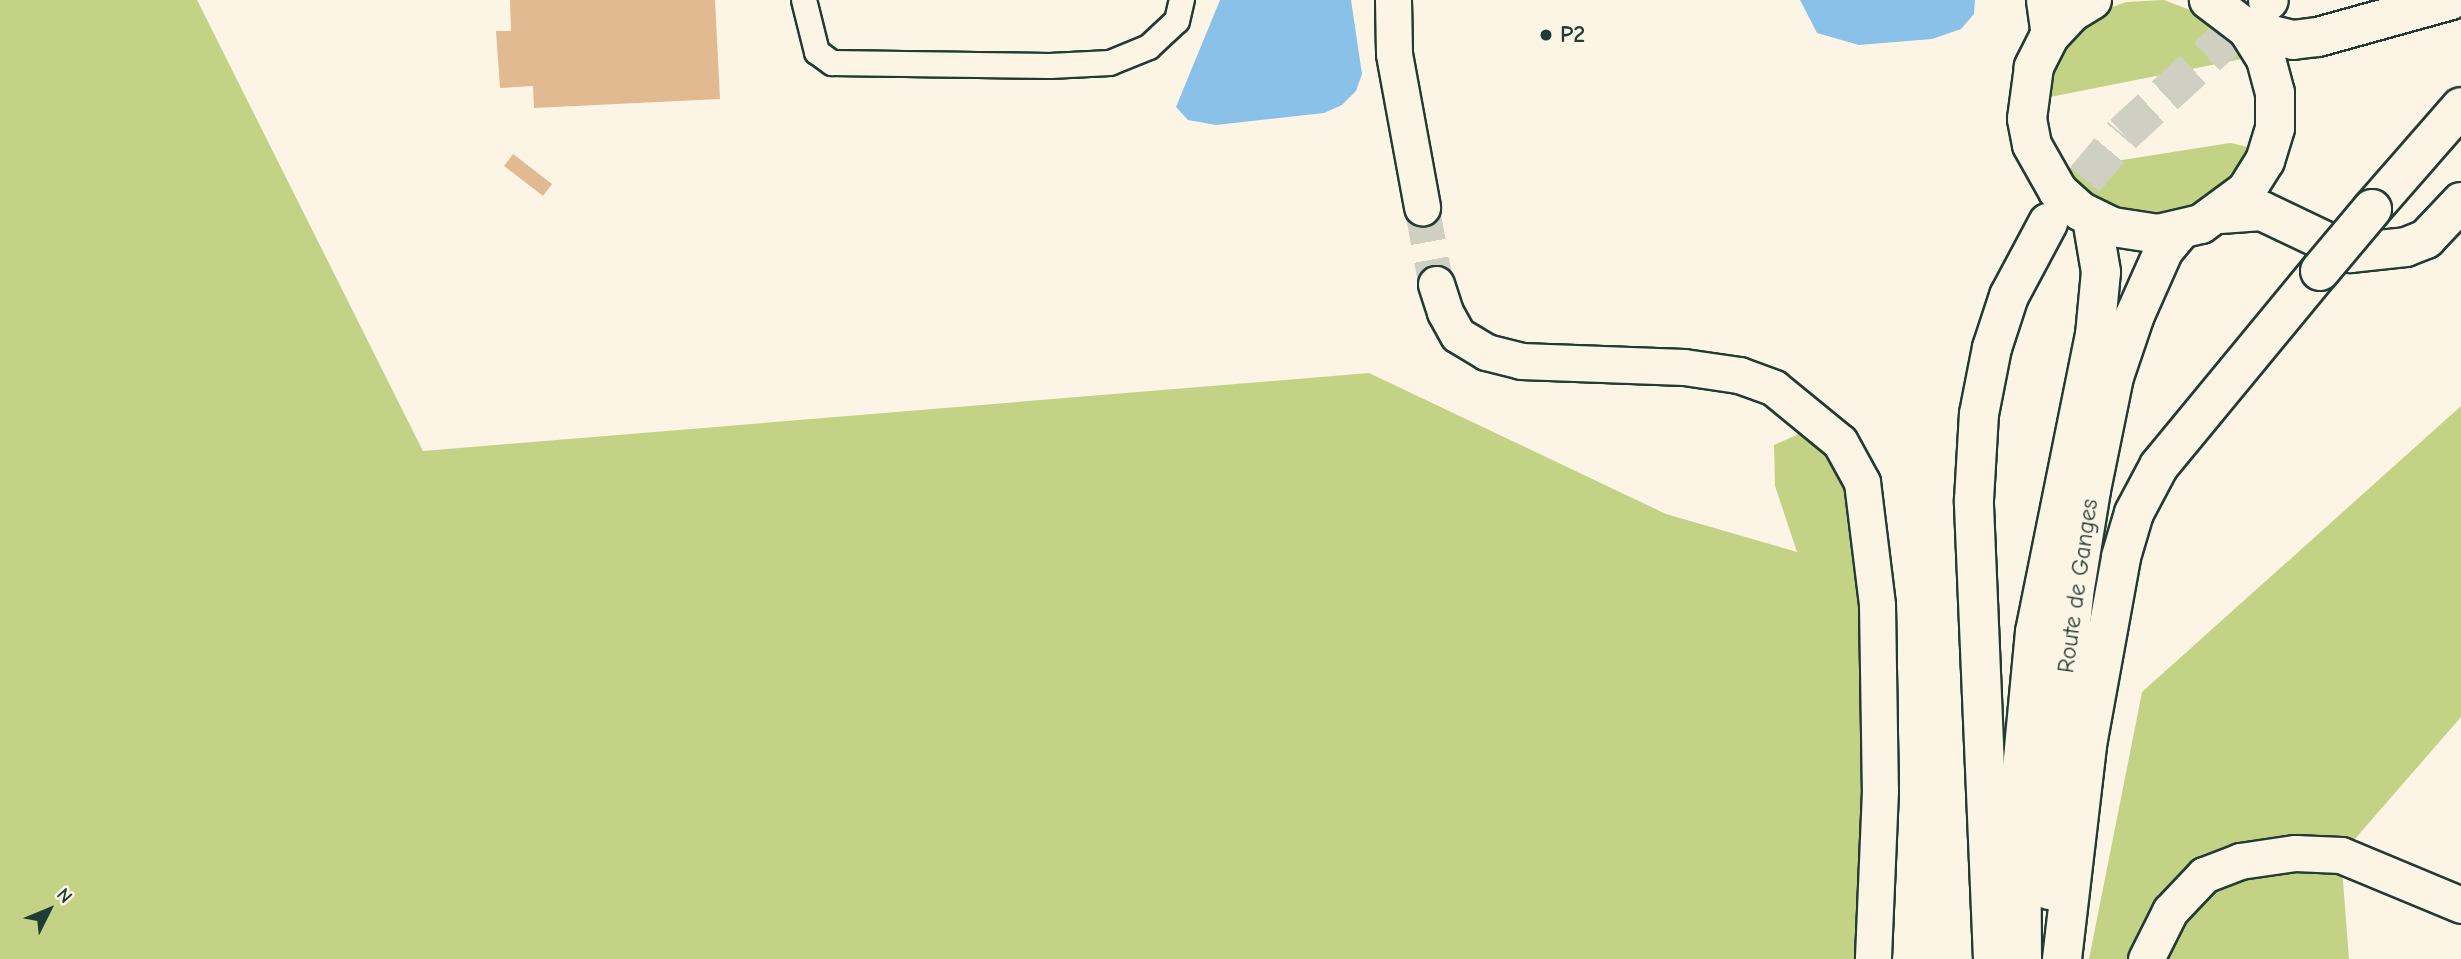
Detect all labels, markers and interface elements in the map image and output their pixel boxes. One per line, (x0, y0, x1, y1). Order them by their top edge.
place label: P2 (1560, 21, 1585, 49)
marker: P2 (1538, 27, 1554, 43)
street label: Route de Ganges (2052, 497, 2104, 675)
north arrow (14, 875, 84, 945)
text: N (52, 884, 77, 908)

